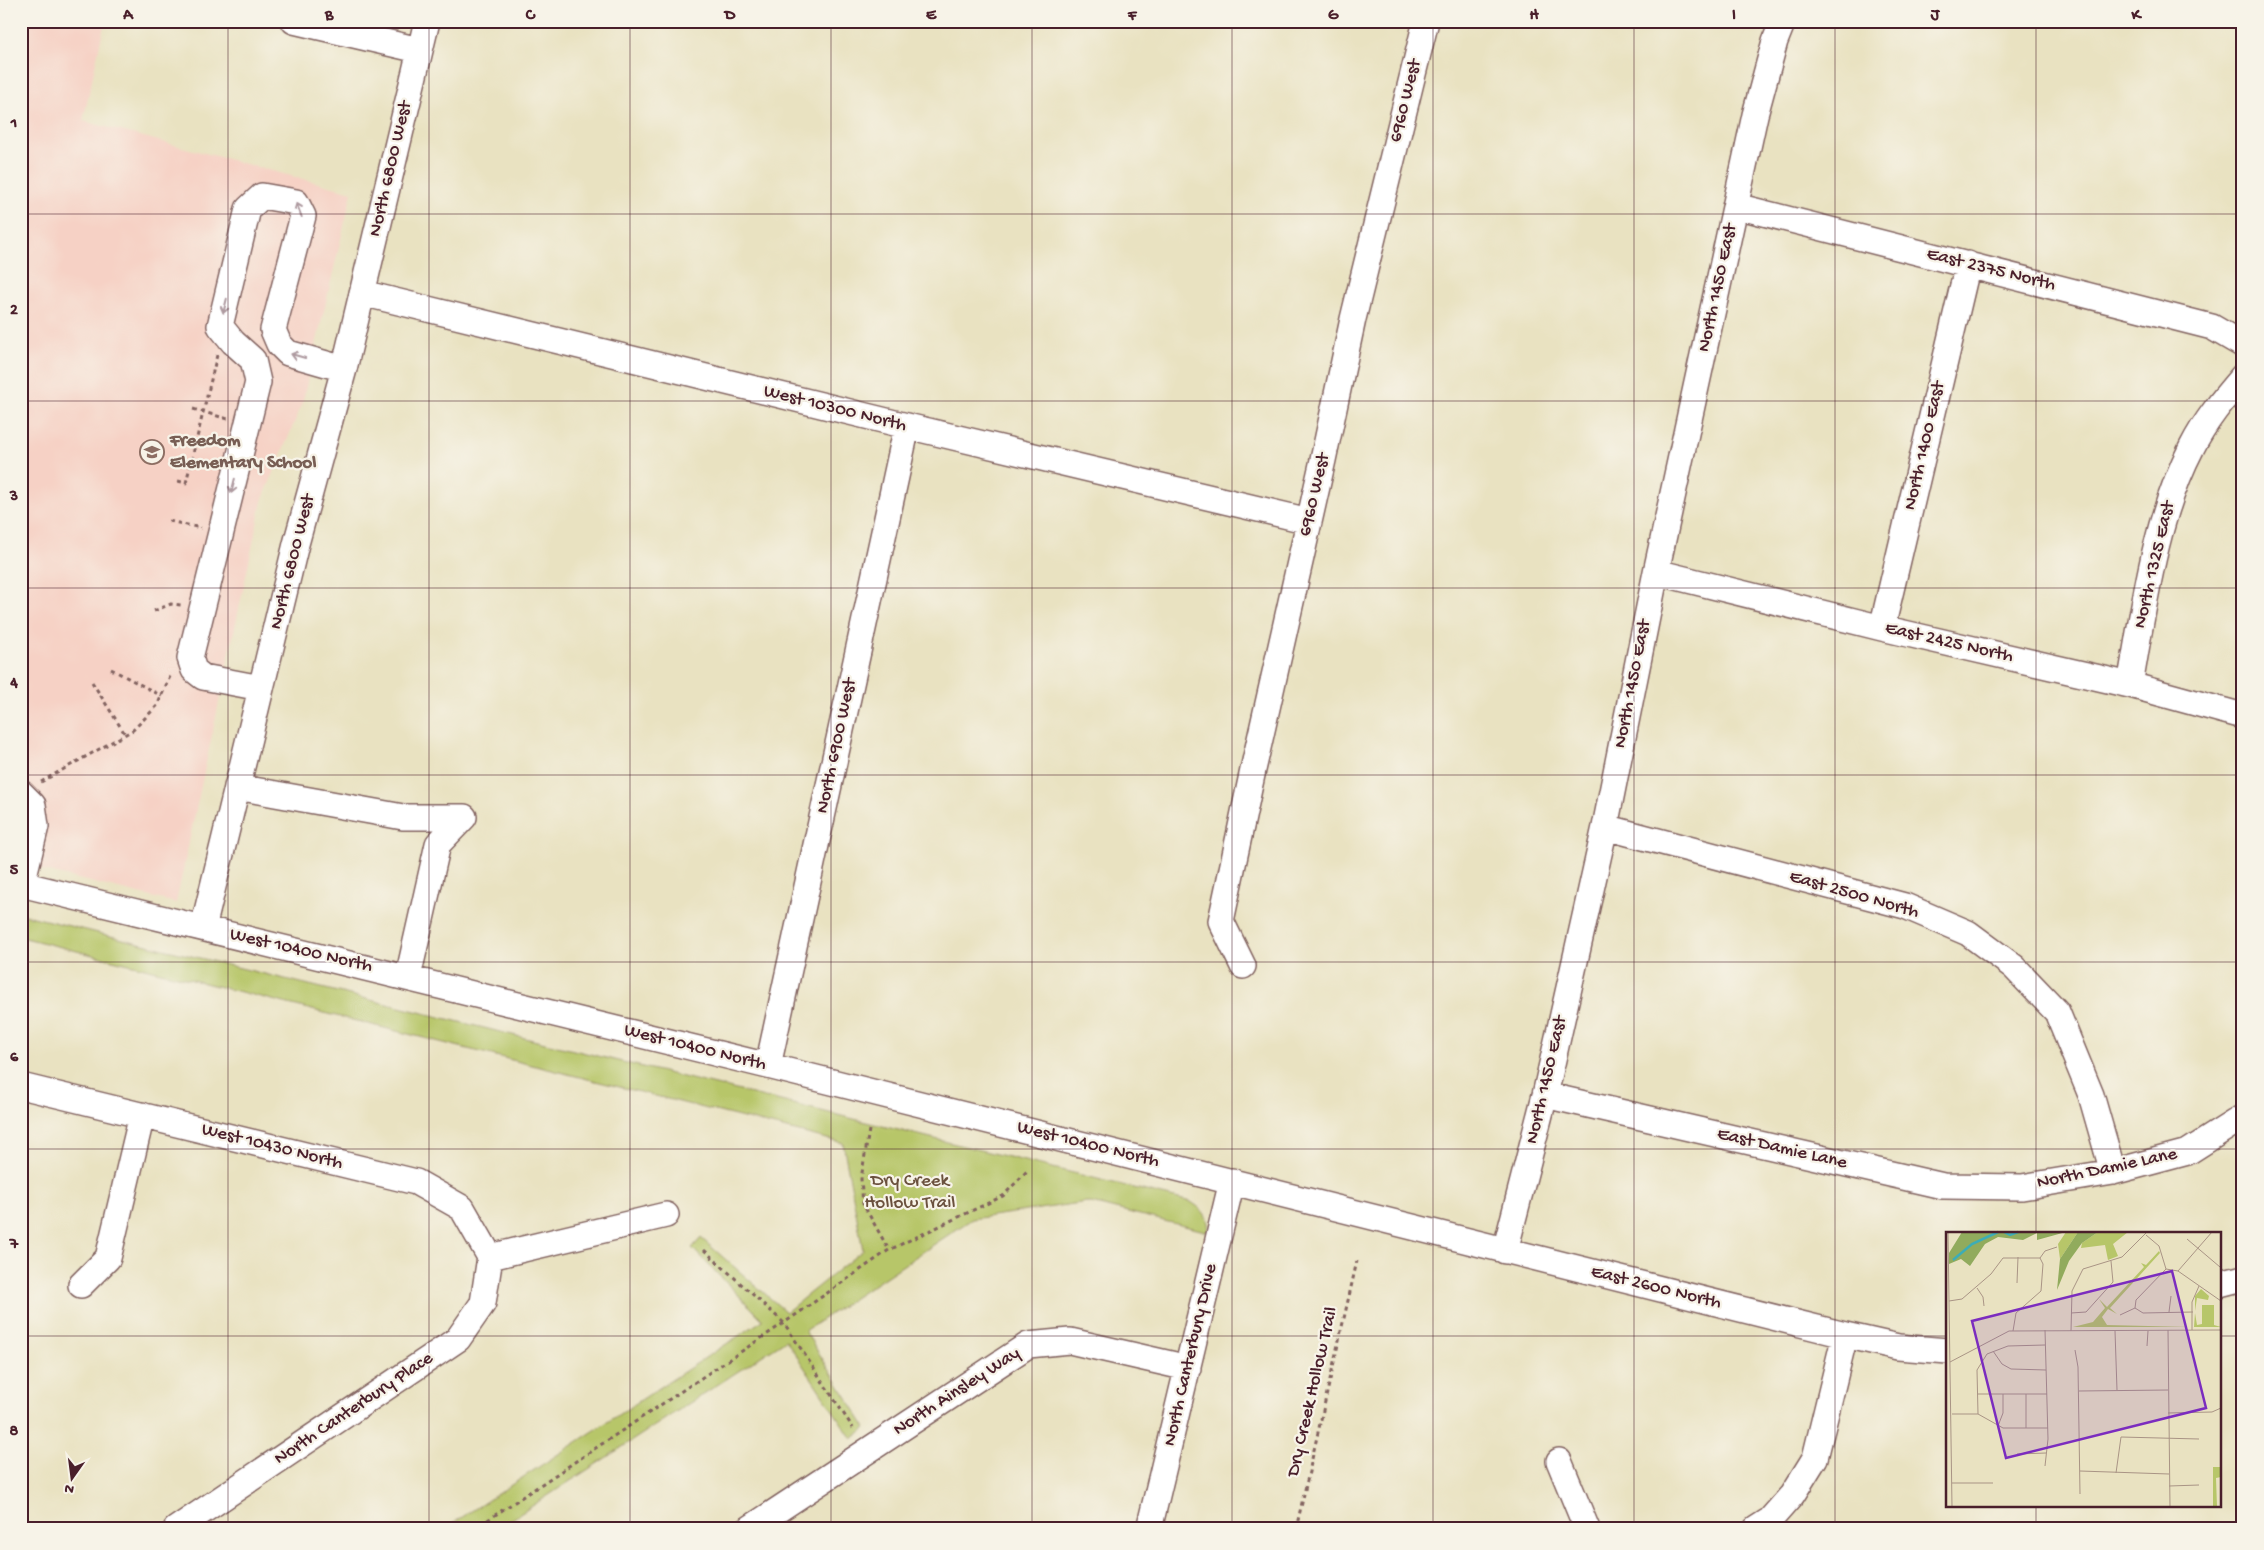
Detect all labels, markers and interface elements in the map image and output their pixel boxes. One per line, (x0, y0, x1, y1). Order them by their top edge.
text: A (122, 7, 134, 26)
text: B (324, 7, 334, 26)
text: C (525, 7, 536, 26)
text: D (723, 7, 736, 26)
text: E (926, 7, 937, 26)
text: F (1127, 7, 1138, 26)
text: G (1328, 7, 1339, 26)
text: H (1529, 7, 1539, 26)
text: I (1732, 7, 1736, 26)
text: J (1930, 7, 1941, 26)
text: K (2131, 7, 2143, 26)
street label: 6960 West (1385, 55, 1428, 145)
street label: North 6800 West (364, 97, 418, 239)
text: 1 (10, 115, 17, 134)
one-way arrow (294, 203, 303, 218)
street label: North 1450 East (1693, 220, 1743, 354)
street label: East 2375 North (1924, 243, 2058, 297)
one-way arrow (220, 298, 229, 314)
text: 2 (10, 302, 18, 321)
one-way arrow (290, 350, 306, 360)
street label: North 1400 East (1899, 377, 1951, 513)
street label: West 10300 North (761, 380, 909, 438)
place label: Freedom Elementary School (169, 430, 316, 475)
school or university icon: Freedom Elementary School (139, 439, 165, 465)
street label: 6960 West (1294, 449, 1336, 539)
one-way arrow (228, 477, 237, 493)
text: 3 (9, 488, 18, 507)
street label: North 6800 West (265, 490, 321, 632)
street label: North 1325 East (2129, 497, 2181, 631)
street label: North 1450 East (1609, 616, 1657, 750)
street label: East 2425 North (1883, 617, 2015, 669)
street label: North 6900 West (811, 674, 863, 816)
text: 4 (9, 675, 18, 694)
text: 5 (10, 862, 19, 881)
street label: East 2500 North (1786, 865, 1922, 925)
street label: West 10400 North (227, 923, 375, 979)
street label: North 1450 East (1521, 1012, 1573, 1146)
street label: West 10400 North (622, 1019, 768, 1077)
text: 6 (10, 1049, 19, 1068)
street label: West 10400 North (1015, 1116, 1161, 1174)
street label: West 10430 North (199, 1118, 345, 1176)
street label: East Damie Lane (1715, 1123, 1849, 1175)
street label: North Damie Lane (2035, 1143, 2179, 1195)
park label: Dry Creek Hollow Trail (864, 1170, 956, 1215)
inset map (1946, 1232, 2222, 1508)
text: 7 (9, 1236, 19, 1255)
street label: North Canterbury Drive (1159, 1261, 1223, 1448)
street label: East 2600 North (1588, 1261, 1724, 1315)
street label: Dry Creek Hollow Trail (1282, 1305, 1344, 1481)
street label: North Ainsley Way (889, 1342, 1025, 1442)
street label: North Canterbury Place (270, 1347, 438, 1471)
text: 8 (10, 1423, 19, 1442)
north arrow (48, 1452, 98, 1502)
text: N (63, 1479, 76, 1498)

